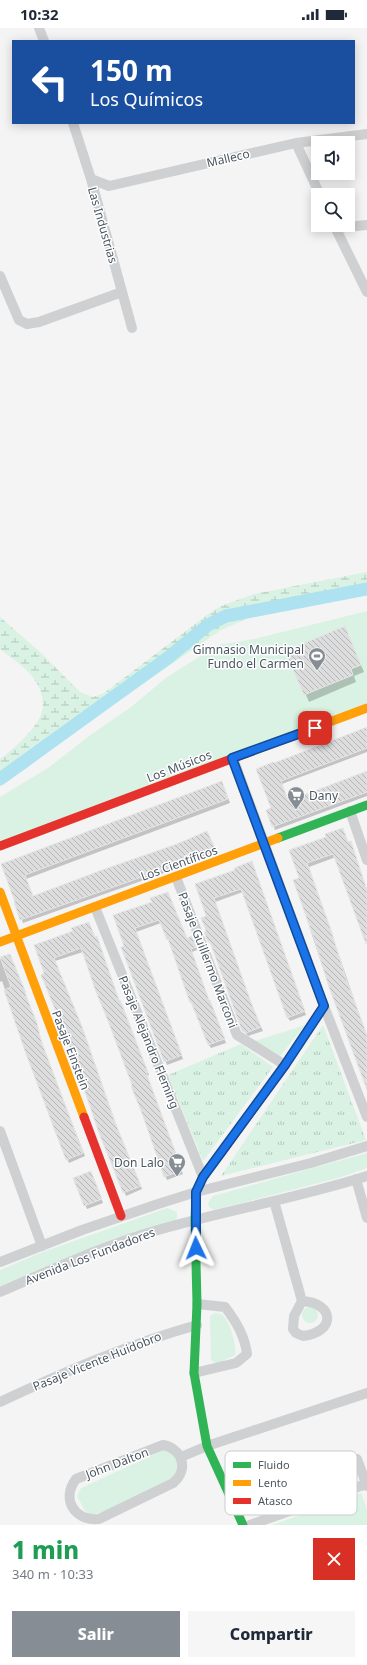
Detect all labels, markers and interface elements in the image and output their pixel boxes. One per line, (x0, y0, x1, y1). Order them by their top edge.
text: 10:32 (20, 4, 59, 24)
text: 150 m (90, 51, 173, 89)
icon: left (24, 56, 76, 108)
text: Los Químicos (90, 87, 203, 111)
map controls (311, 136, 355, 232)
button: sound (311, 136, 355, 180)
street label: Malleco (205, 145, 251, 171)
street label: Las Industrias (84, 185, 122, 265)
button: search (311, 188, 355, 232)
place label: Gimnasio Municipal Fundo el Carmen (193, 641, 304, 672)
sports icon: Gimnasio Municipal Fundo el Carmen (307, 646, 327, 671)
pin (298, 711, 332, 745)
icon: arrive (304, 717, 326, 739)
street label: Los Músicos (144, 746, 214, 786)
supermarket icon: Dany (286, 785, 306, 810)
place label: Dany (309, 787, 339, 804)
street label: Los Científicos (138, 841, 220, 885)
street label: Pasaje Guillermo Marconi (174, 890, 242, 1030)
street label: Pasaje Alejandro Fleming (115, 973, 183, 1111)
street label: Pasaje Einstein (48, 1008, 94, 1092)
supermarket icon: Don Lalo (167, 1152, 187, 1177)
place label: Don Lalo (114, 1154, 164, 1171)
street label: Avenida Los Fundadores (23, 1223, 158, 1289)
position arrow (175, 1227, 217, 1269)
street label: Pasaje Vicente Huidobro (30, 1327, 164, 1395)
street label: John Dalton (82, 1443, 151, 1483)
legend (225, 1451, 357, 1515)
text: Fluido (258, 1457, 290, 1472)
text: Lento (258, 1475, 288, 1490)
text: Atasco (258, 1493, 293, 1508)
text: 1 min (12, 1533, 79, 1566)
button: close (313, 1538, 355, 1580)
text: 340 m · 10:33 (12, 1565, 93, 1583)
button: Salir (12, 1611, 180, 1657)
button: Compartir (188, 1611, 355, 1657)

